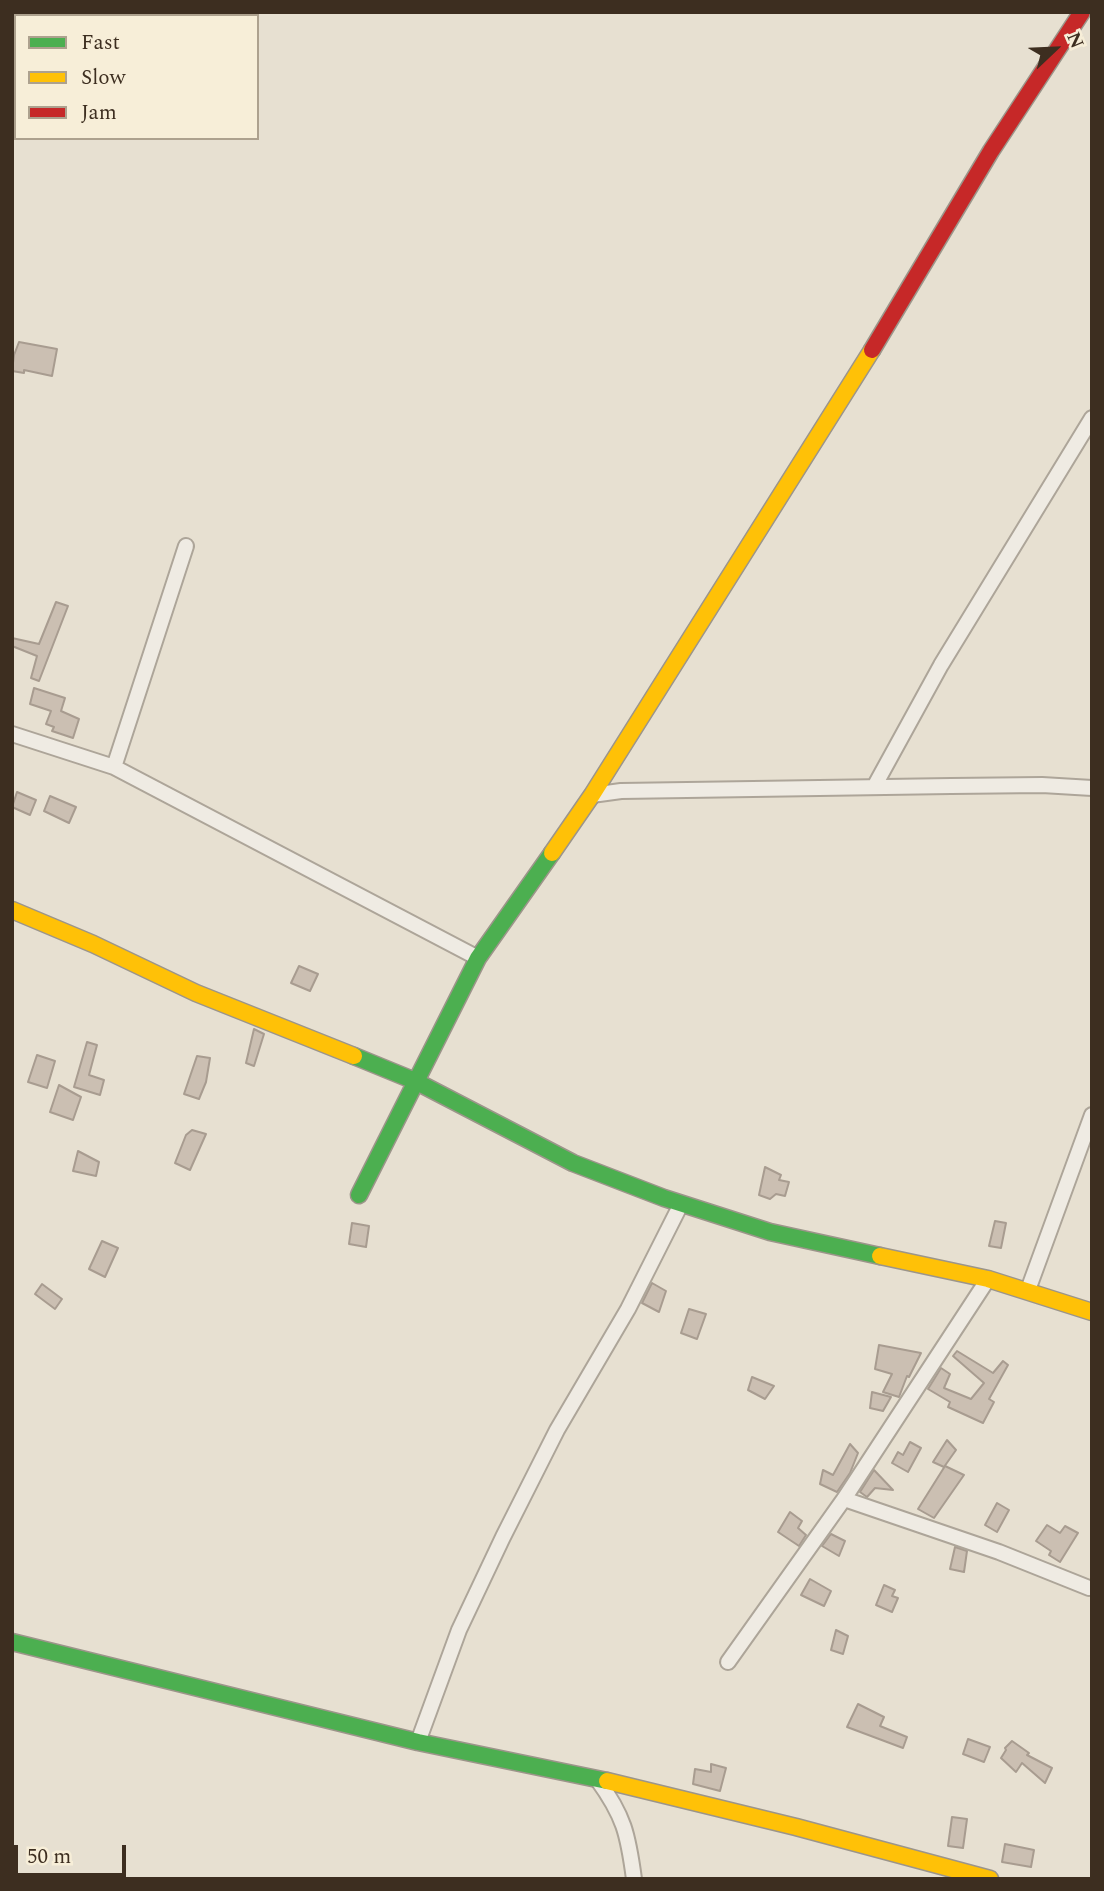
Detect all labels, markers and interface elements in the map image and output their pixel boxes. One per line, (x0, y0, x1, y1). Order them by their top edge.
legend (14, 14, 259, 140)
north arrow (1020, 14, 1090, 84)
text: Fast (81, 27, 120, 59)
text: N (1058, 28, 1091, 53)
text: Slow (81, 62, 125, 94)
text: Jam (81, 97, 117, 129)
scale bar (18, 1832, 130, 1876)
text: 50 m (27, 1841, 71, 1873)

